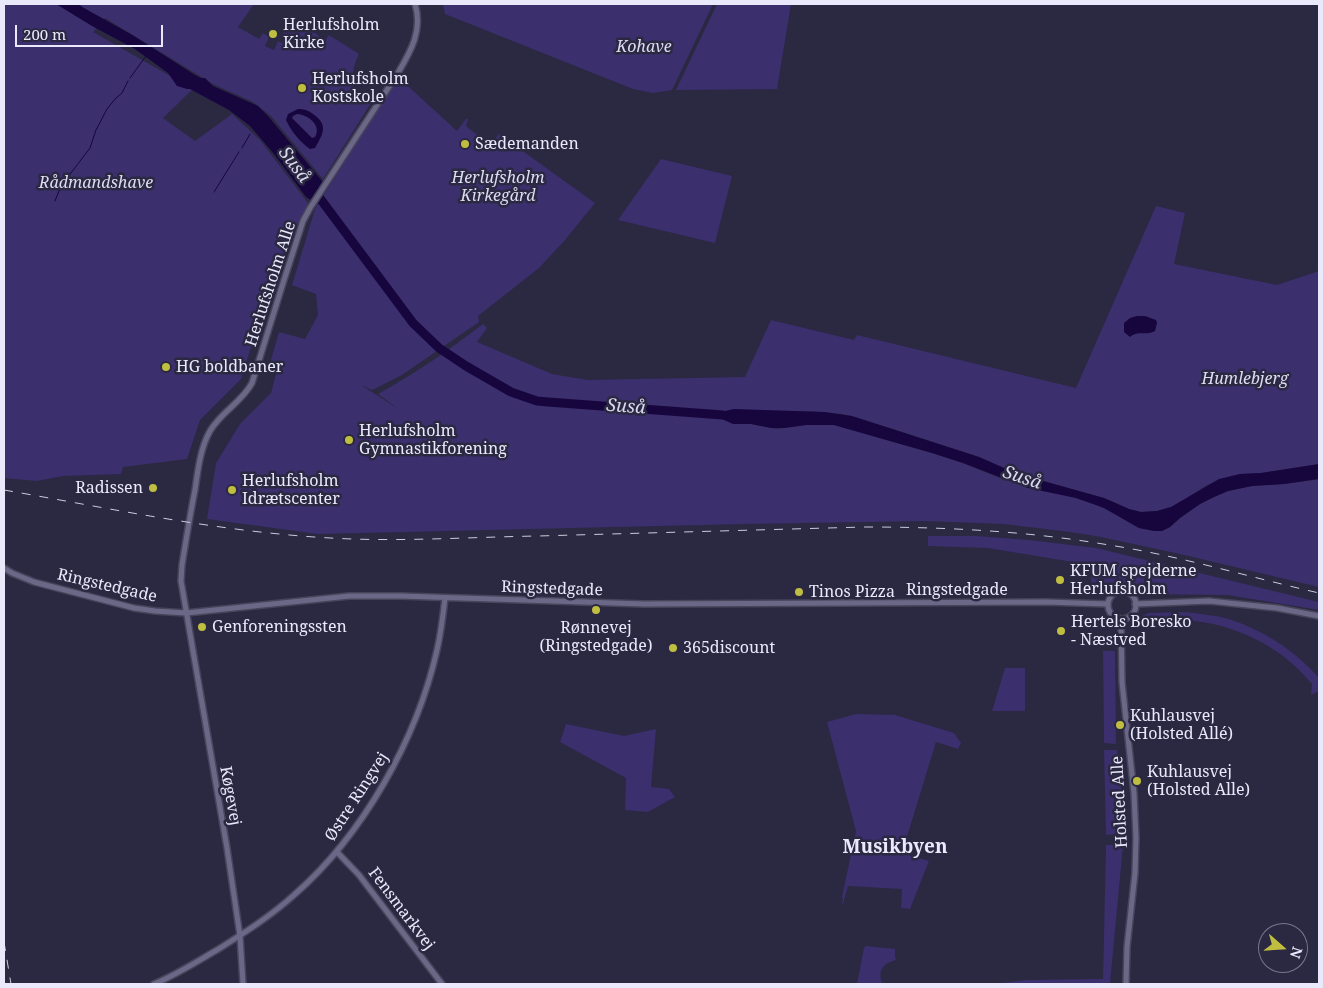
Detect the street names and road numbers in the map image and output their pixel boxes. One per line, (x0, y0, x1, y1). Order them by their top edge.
street label: Herlufsholm Alle (242, 219, 300, 349)
street label: Ringstedgade (55, 565, 159, 607)
street label: Ringstedgade (501, 578, 603, 600)
street label: Ringstedgade (906, 580, 1008, 600)
street label: Østre Ringvej (321, 749, 393, 845)
street label: Holsted Alle (1108, 756, 1132, 848)
street label: Køgevej (215, 765, 245, 827)
street label: Fensmarkvej (364, 864, 438, 954)

